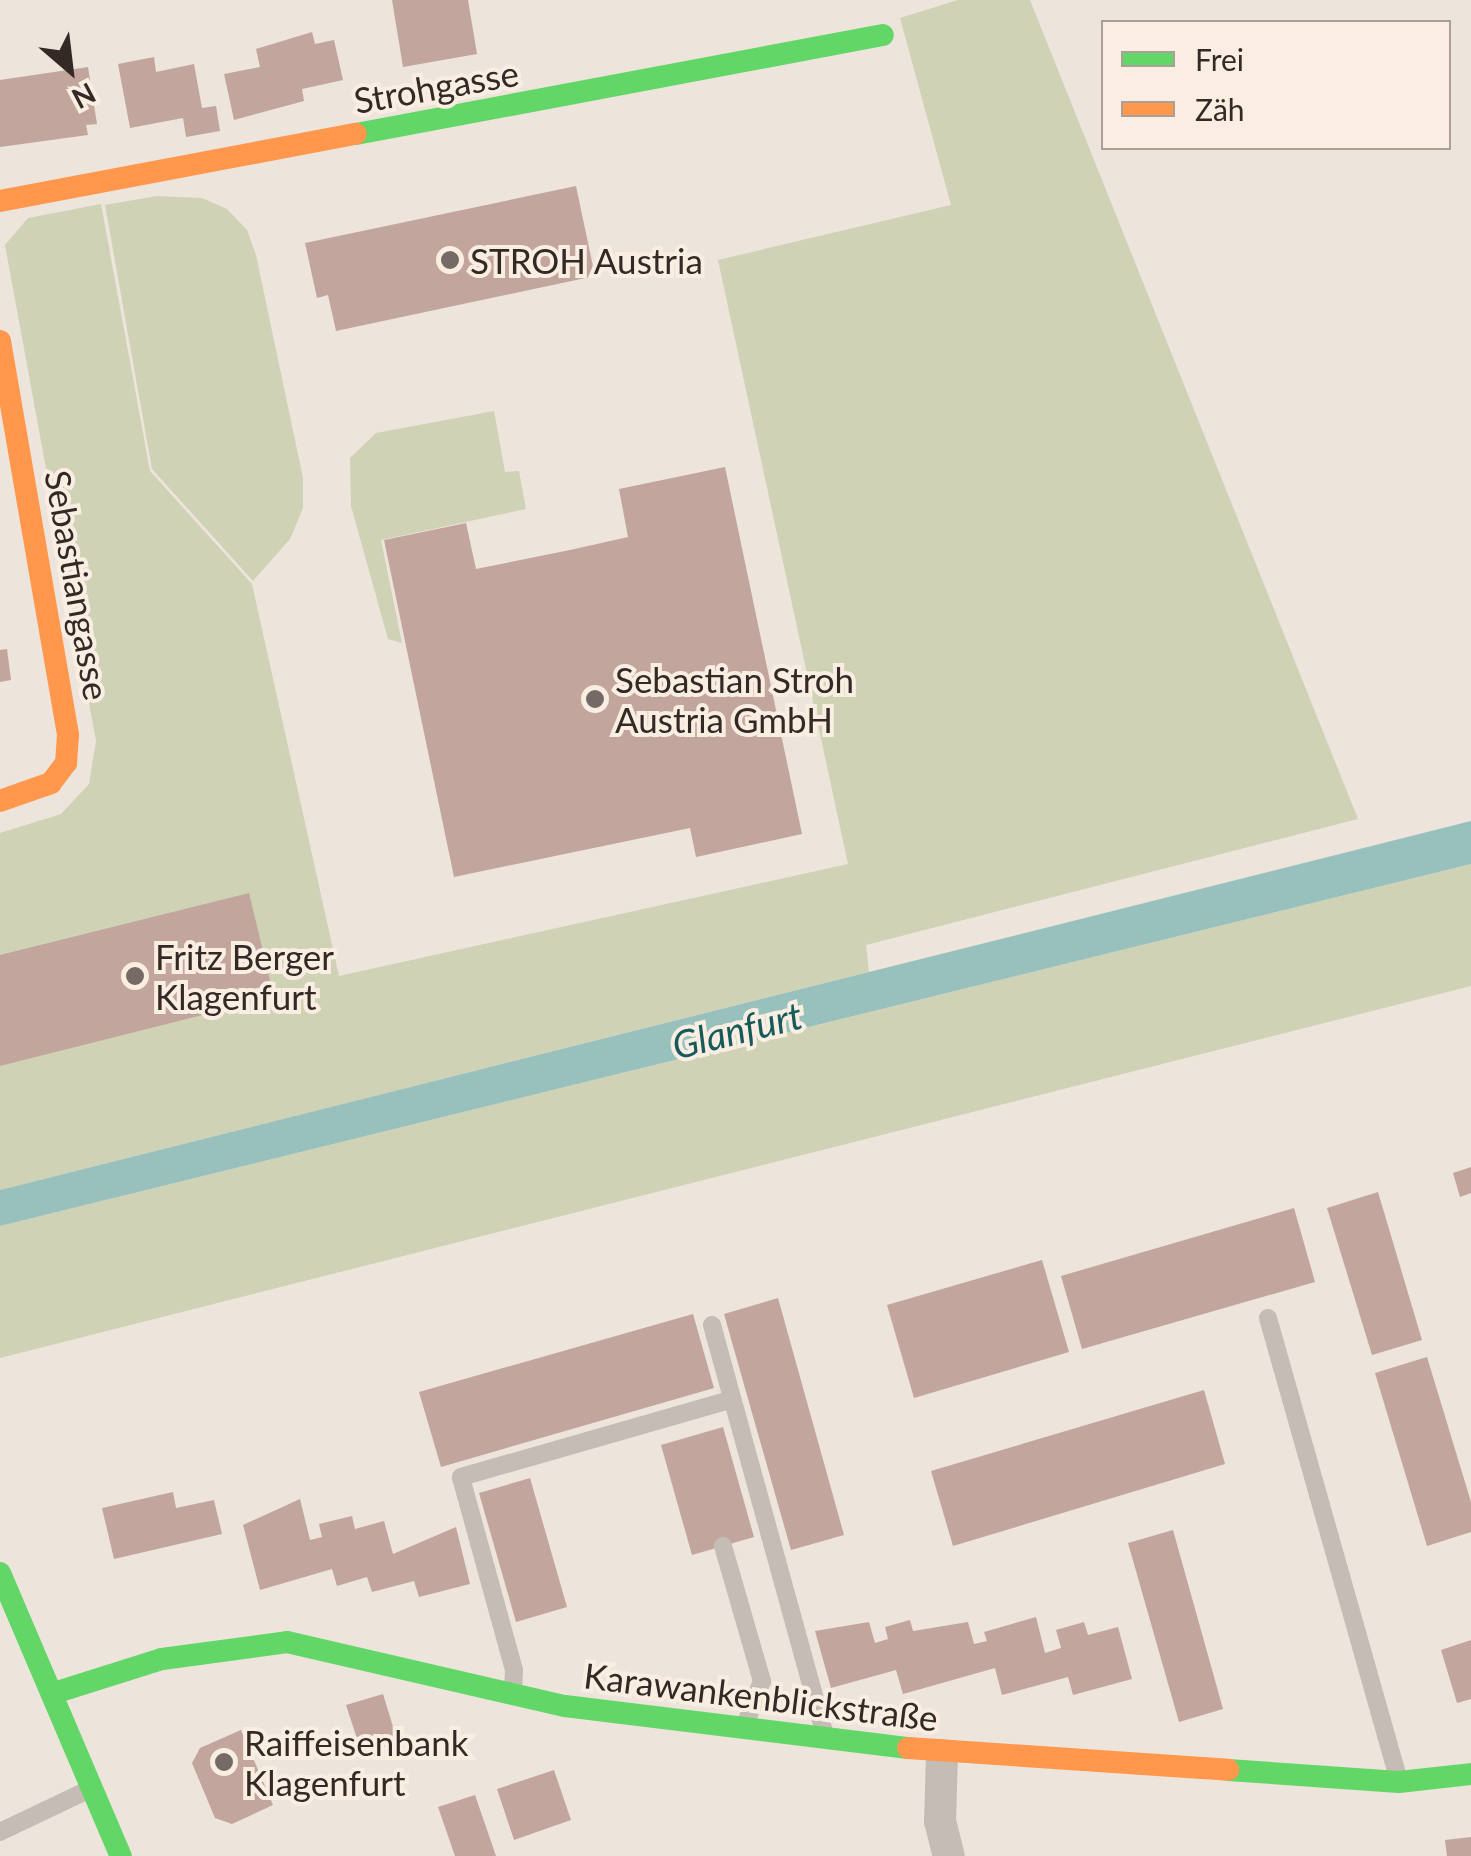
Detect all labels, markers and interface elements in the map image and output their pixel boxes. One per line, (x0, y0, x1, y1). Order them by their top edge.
north arrow (20, 20, 120, 120)
legend (1101, 20, 1451, 150)
text: Frei (1195, 41, 1244, 77)
street label: Strohgasse (350, 51, 522, 121)
text: N (67, 76, 102, 117)
text: Zäh (1195, 91, 1245, 127)
place label: STROH Austria (470, 239, 704, 281)
marker: STROH Austria (439, 249, 461, 271)
street label: Sebastiangasse (37, 467, 119, 703)
place label: Sebastian Stroh Austria GmbH (615, 658, 854, 740)
marker: Sebastian Stroh Austria GmbH (584, 688, 606, 710)
place label: Fritz Berger Klagenfurt (155, 935, 334, 1017)
marker: Fritz Berger Klagenfurt (124, 965, 146, 987)
water label: Glanfurt (667, 992, 807, 1068)
street label: Karawankenblickstraße (582, 1653, 940, 1739)
place label: Raiffeisenbank Klagenfurt (244, 1721, 469, 1803)
marker: Raiffeisenbank Klagenfurt (213, 1751, 235, 1773)

